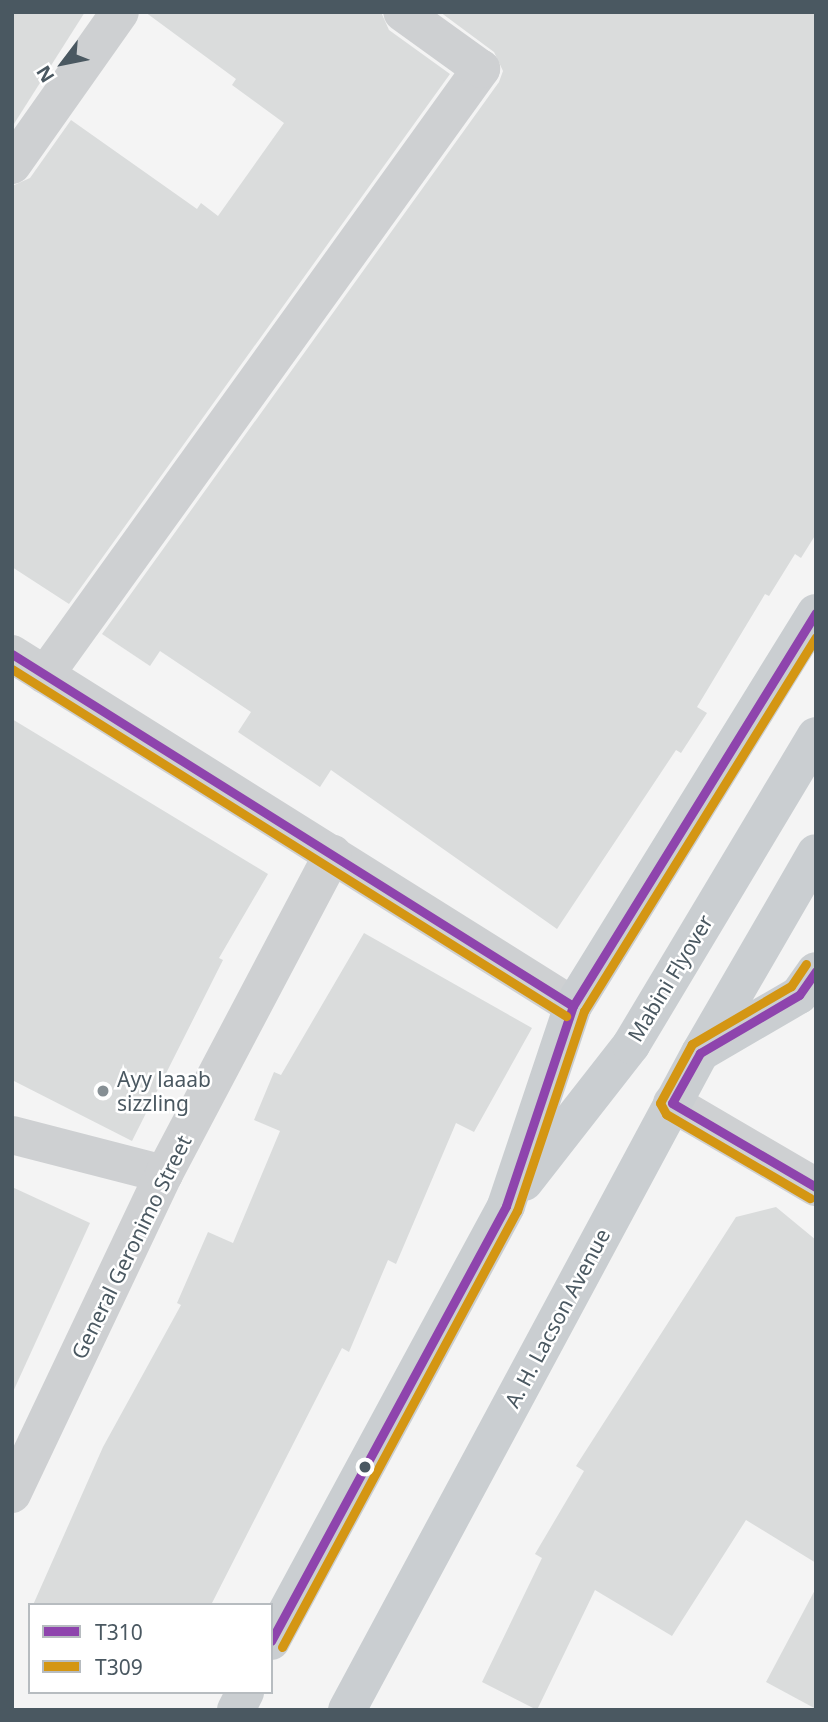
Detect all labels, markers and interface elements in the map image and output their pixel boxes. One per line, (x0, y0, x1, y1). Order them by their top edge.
north arrow (28, 28, 98, 98)
text: N (30, 61, 60, 88)
street label: Mabini Flyover (622, 910, 718, 1046)
place label: Ayy laaab sizzling (117, 1066, 211, 1116)
marker: Ayy laaab sizzling (95, 1083, 111, 1099)
street label: General Geronimo Street (66, 1131, 196, 1363)
street label: A. H. Lacson Avenue (499, 1224, 615, 1412)
unlabelled marker (358, 1460, 372, 1474)
legend (28, 1603, 273, 1694)
text: T310 (95, 1618, 143, 1646)
text: T309 (95, 1653, 143, 1681)

